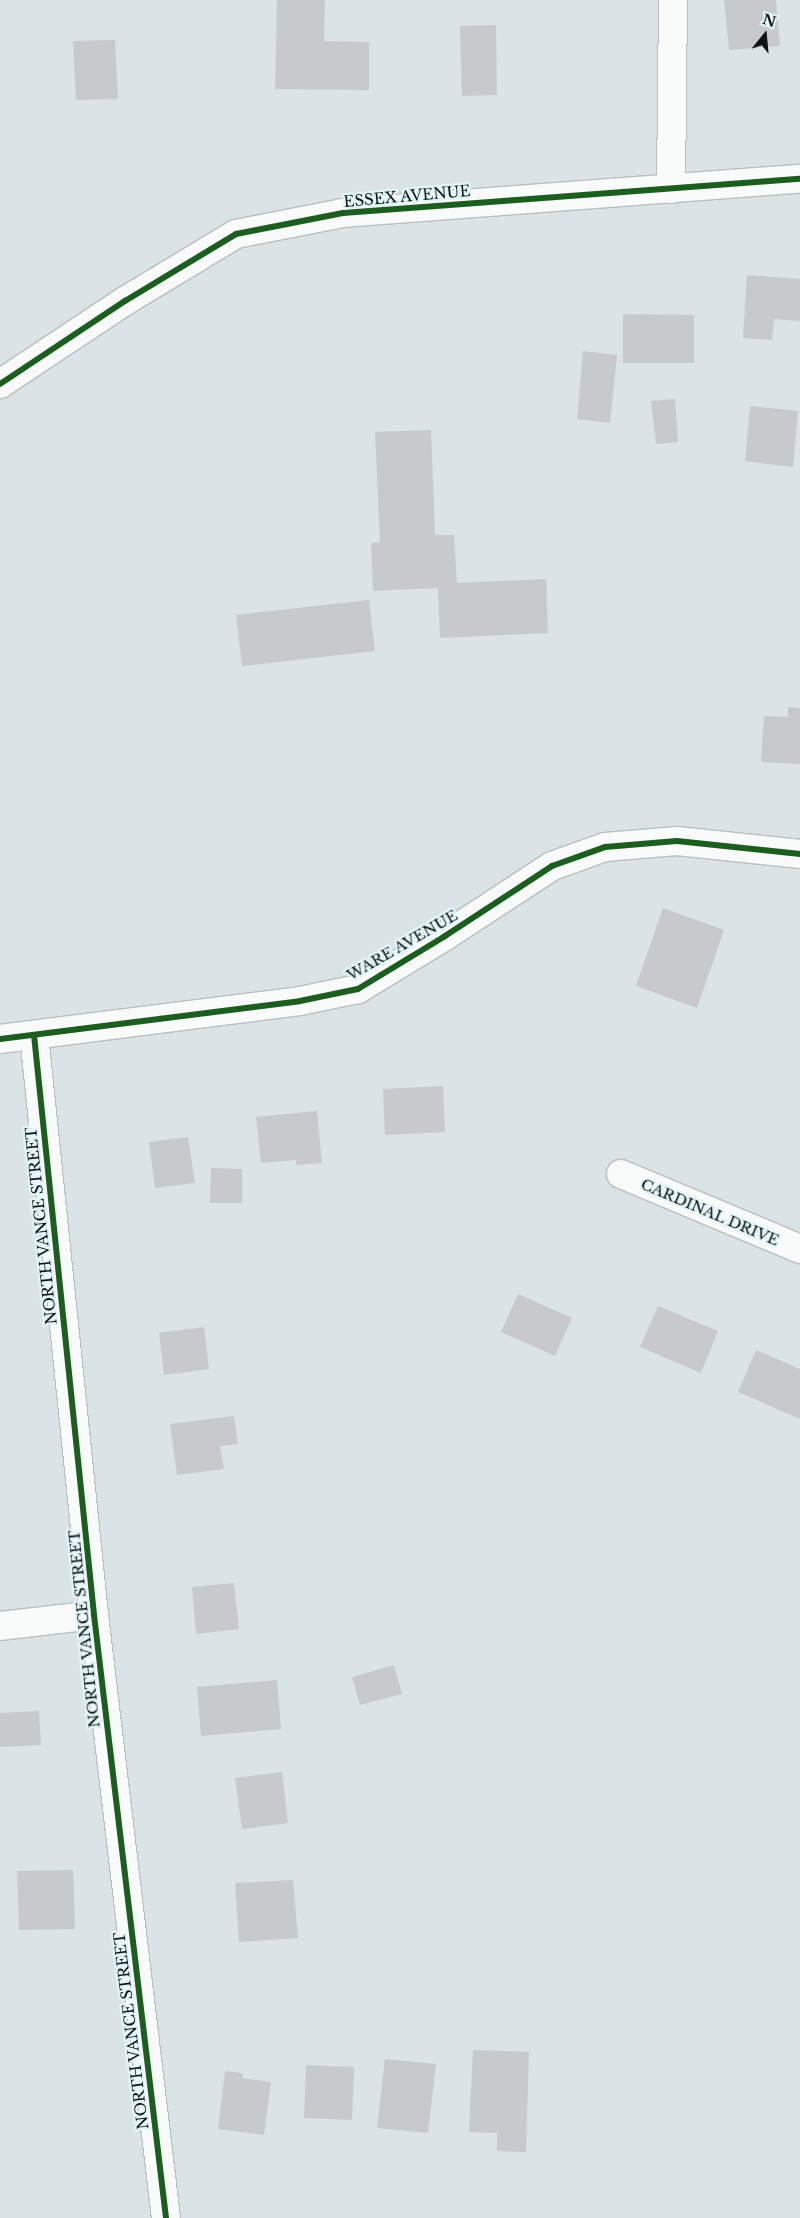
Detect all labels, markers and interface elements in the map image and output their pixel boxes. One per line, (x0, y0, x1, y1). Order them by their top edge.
north arrow (740, 10, 790, 60)
text: N (760, 10, 778, 31)
street label: ESSEX AVENUE (342, 181, 472, 211)
street label: WARE AVENUE (343, 906, 461, 984)
street label: NORTH VANCE STREET (22, 1126, 60, 1326)
street label: CARDINAL DRIVE (638, 1175, 782, 1249)
street label: NORTH VANCE STREET (65, 1529, 103, 1729)
street label: NORTH VANCE STREET (110, 1931, 152, 2131)

